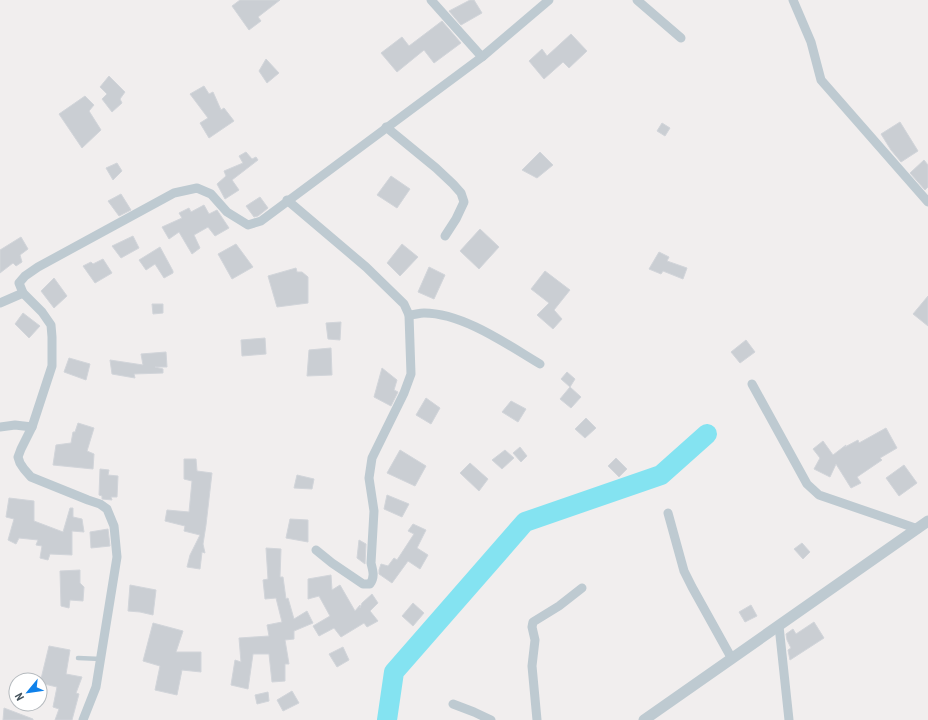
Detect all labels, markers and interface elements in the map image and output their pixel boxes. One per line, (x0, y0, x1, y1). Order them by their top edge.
north arrow (8, 672, 48, 712)
text: N (12, 690, 27, 703)

